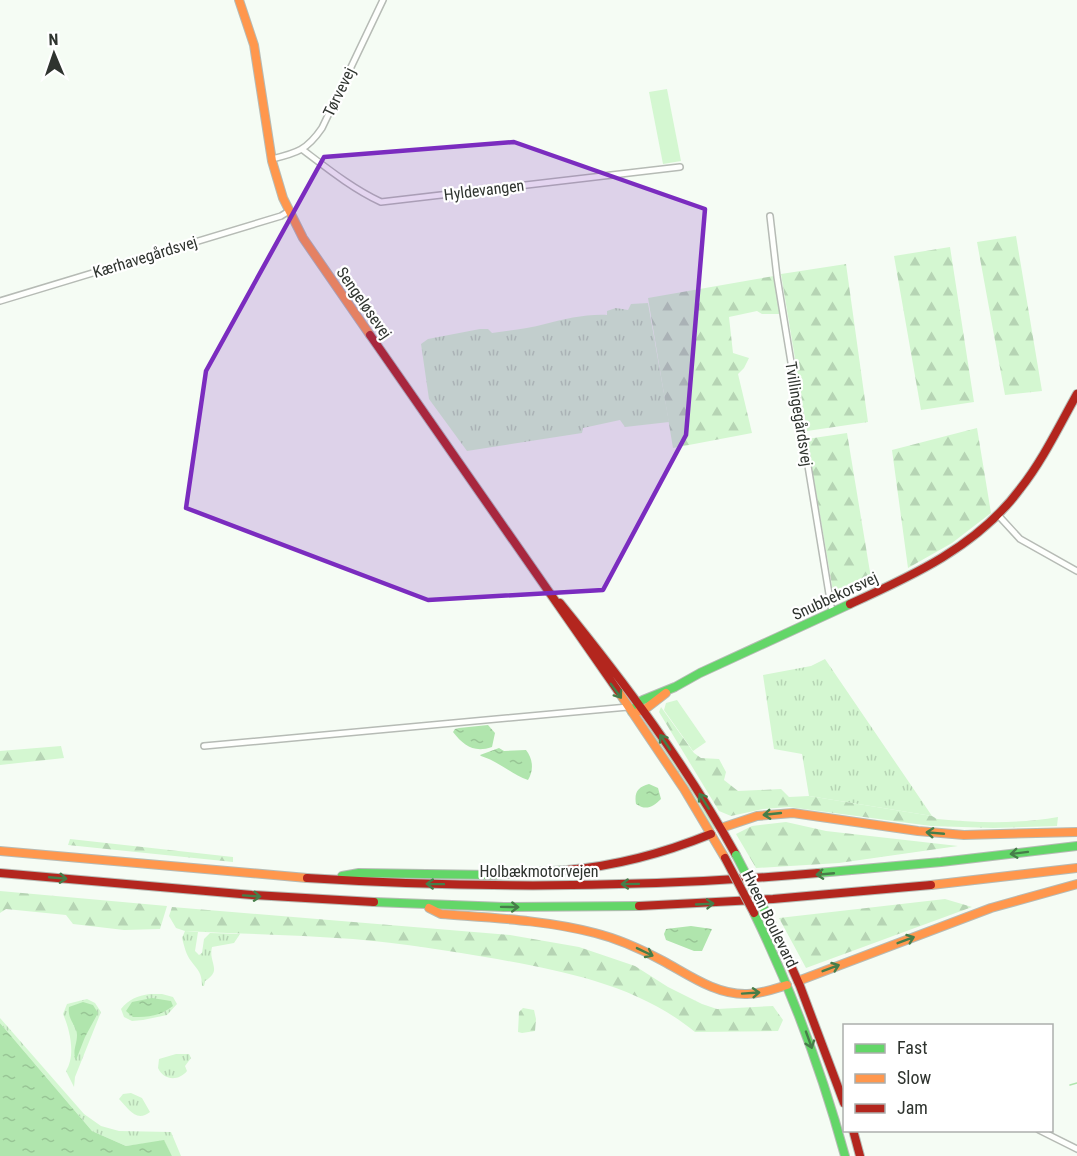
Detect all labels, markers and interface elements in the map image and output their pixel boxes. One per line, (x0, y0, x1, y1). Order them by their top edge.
north arrow (24, 24, 84, 84)
text: N (48, 30, 59, 49)
street label: Tørvevej (319, 64, 359, 120)
street label: Hyldevangen (443, 176, 525, 204)
street label: Kærhavegårdsvej (91, 232, 199, 282)
street label: Sengeløsevej (332, 264, 396, 342)
street label: Tvillingegårdsvej (781, 360, 817, 468)
street label: Snubbekorsvej (789, 568, 881, 624)
one-way arrow (610, 682, 622, 698)
one-way arrow (659, 734, 671, 751)
one-way arrow (697, 793, 709, 810)
one-way arrow (763, 809, 783, 820)
one-way arrow (925, 827, 945, 838)
one-way arrow (1010, 848, 1029, 859)
street label: Holbækmotorvejen (479, 862, 599, 881)
street label: Hveen Boulevard (738, 867, 802, 971)
one-way arrow (816, 869, 835, 880)
one-way arrow (48, 873, 68, 884)
one-way arrow (621, 878, 641, 890)
one-way arrow (426, 879, 446, 890)
one-way arrow (242, 891, 262, 902)
one-way arrow (695, 898, 714, 909)
one-way arrow (500, 901, 520, 913)
one-way arrow (897, 934, 915, 945)
one-way arrow (636, 947, 654, 959)
one-way arrow (821, 962, 840, 973)
one-way arrow (740, 988, 760, 999)
legend (843, 1024, 1053, 1132)
one-way arrow (804, 1030, 815, 1049)
text: Fast (897, 1037, 928, 1058)
text: Slow (897, 1067, 932, 1088)
text: Jam (897, 1097, 928, 1118)

